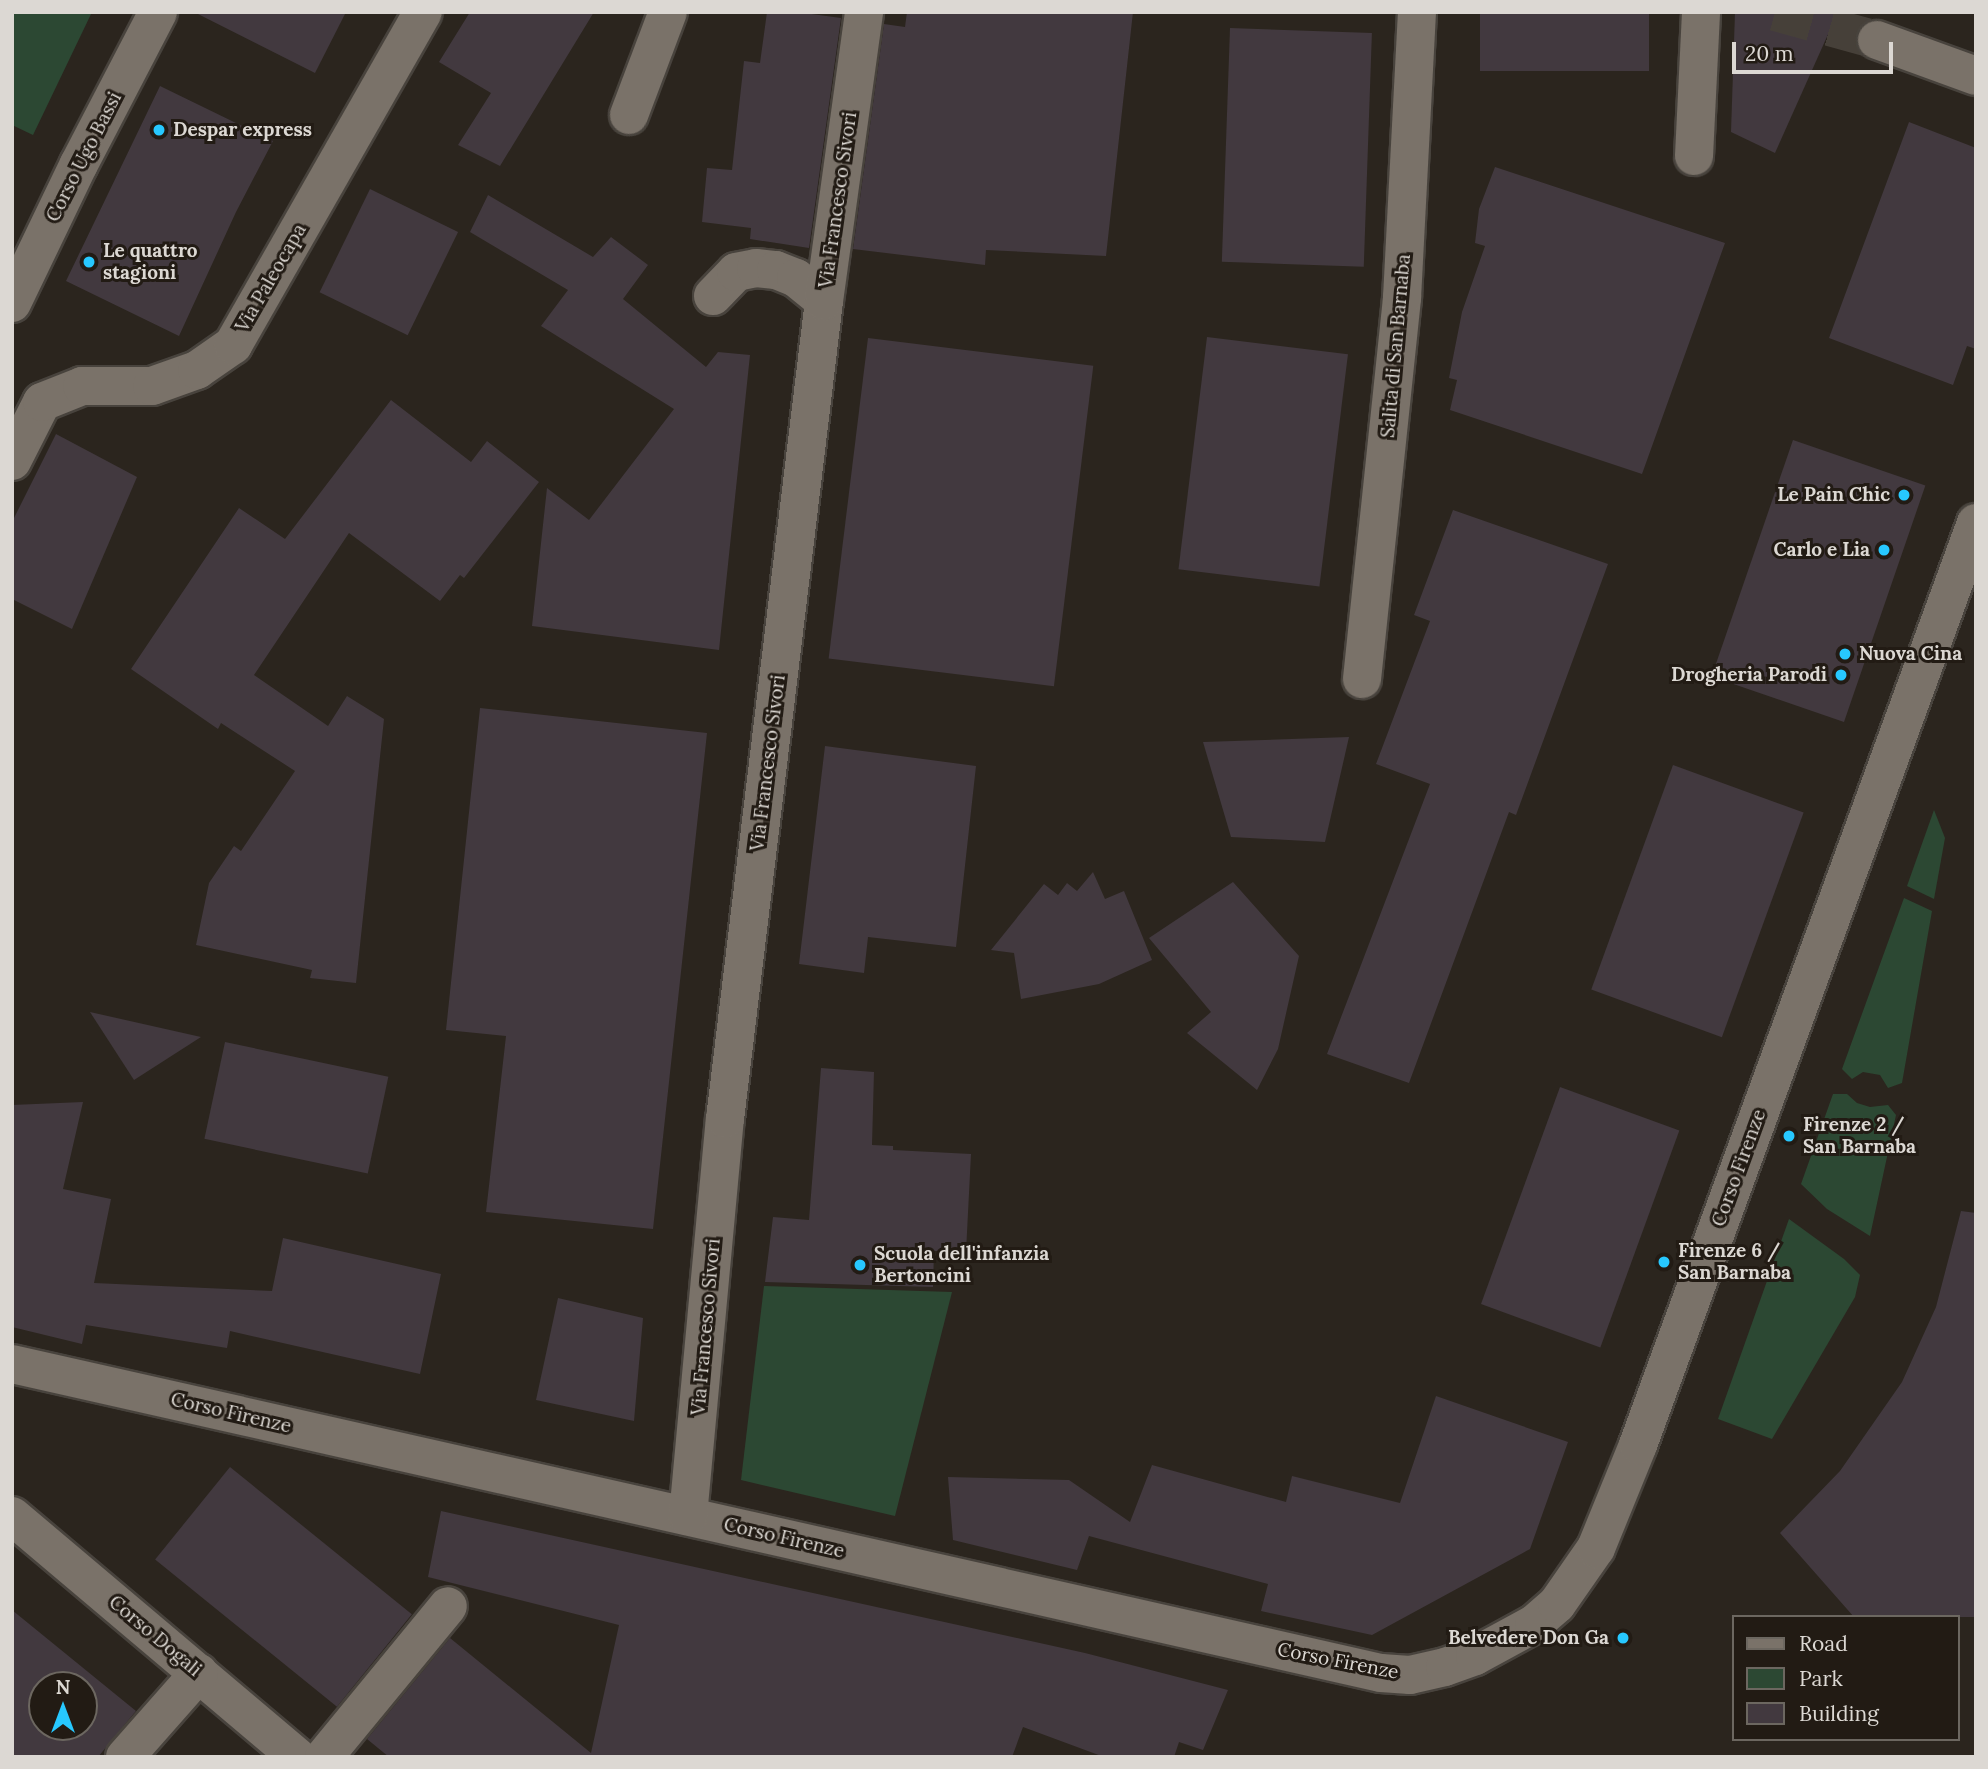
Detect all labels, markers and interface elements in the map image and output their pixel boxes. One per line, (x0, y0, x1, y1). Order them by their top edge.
scale bar (1736, 28, 1897, 72)
text: 20 m (1745, 40, 1794, 67)
street label: Corso Ugo Bassi (42, 88, 126, 226)
street label: Via Francesco Sivori (814, 111, 862, 289)
place label: Despar express (173, 119, 312, 141)
marker: Despar express (151, 122, 167, 138)
street label: Via Paleocapa (231, 220, 311, 336)
place label: Le quattro stagioni (103, 240, 198, 284)
street label: Salita di San Barnaba (1377, 253, 1415, 439)
marker: Le quattro stagioni (81, 254, 97, 270)
place label: Le Pain Chic (1777, 484, 1890, 506)
marker: Le Pain Chic (1896, 487, 1912, 503)
place label: Carlo e Lia (1773, 539, 1870, 561)
marker: Carlo e Lia (1876, 542, 1892, 558)
place label: Nuova Cina (1859, 643, 1962, 665)
marker: Nuova Cina (1837, 646, 1853, 662)
place label: Drogheria Parodi (1671, 664, 1827, 686)
marker: Drogheria Parodi (1833, 667, 1849, 683)
street label: Via Francesco Sivori (746, 674, 790, 852)
street label: Corso Firenze (1707, 1106, 1771, 1230)
place label: Firenze 2 / San Barnaba (1803, 1114, 1916, 1158)
marker: Firenze 2 / San Barnaba (1781, 1128, 1797, 1144)
street label: Via Francesco Sivori (687, 1238, 725, 1416)
place label: Firenze 6 / San Barnaba (1678, 1240, 1791, 1284)
place label: Scuola dell'infanzia Bertoncini (874, 1243, 1049, 1287)
marker: Firenze 6 / San Barnaba (1656, 1254, 1672, 1270)
marker: Scuola dell'infanzia Bertoncini (852, 1257, 868, 1273)
street label: Corso Firenze (169, 1388, 293, 1438)
street label: Corso Firenze (722, 1513, 846, 1563)
street label: Corso Dogali (104, 1591, 206, 1681)
legend (1732, 1615, 1960, 1741)
place label: Belvedere Don Ga (1448, 1627, 1609, 1649)
marker: Belvedere Don Ga (1615, 1630, 1631, 1646)
text: Road (1799, 1630, 1848, 1657)
street label: Corso Firenze (1275, 1638, 1401, 1684)
text: Park (1799, 1665, 1843, 1692)
north arrow (28, 1671, 98, 1741)
text: N (56, 1675, 70, 1699)
text: Building (1799, 1700, 1879, 1727)

